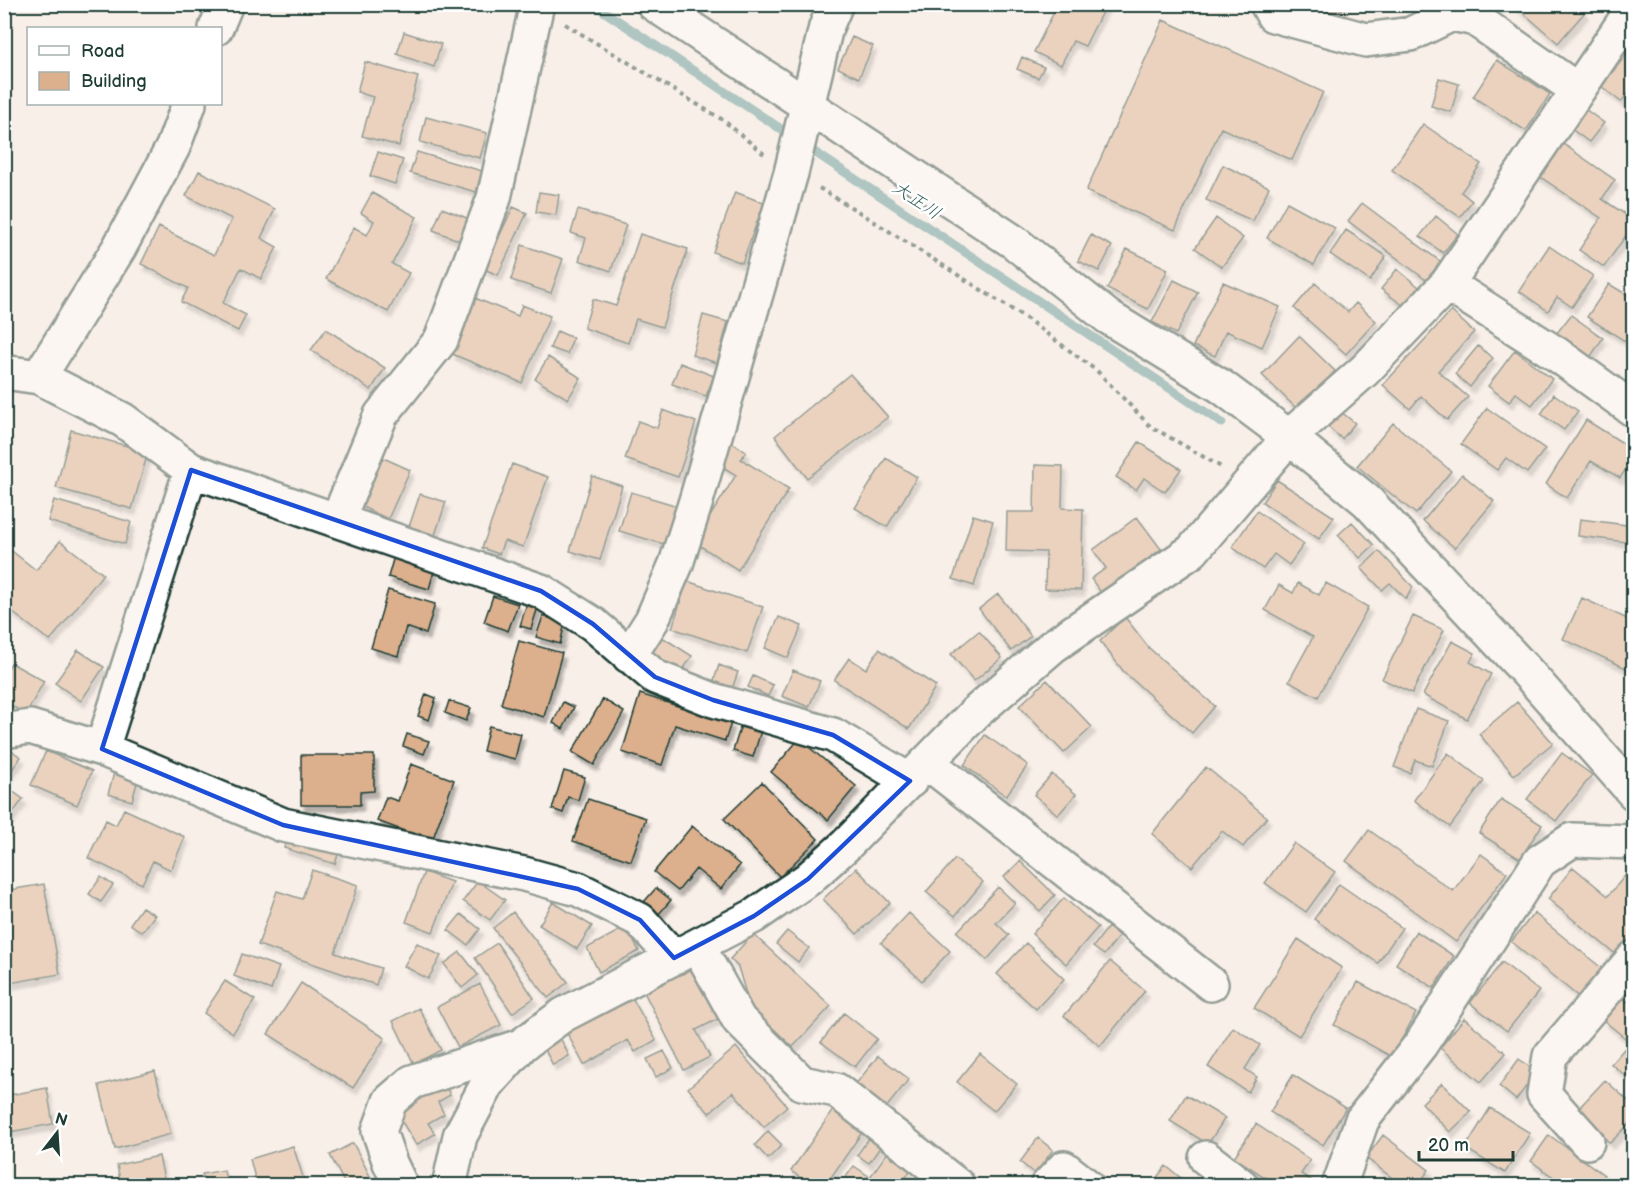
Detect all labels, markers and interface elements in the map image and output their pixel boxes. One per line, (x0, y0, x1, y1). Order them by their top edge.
legend (27, 27, 222, 105)
text: Road (81, 41, 125, 62)
text: Building (81, 71, 147, 92)
water label: 大正川 (888, 177, 945, 224)
north arrow (27, 1103, 87, 1163)
text: N (52, 1109, 69, 1131)
scale bar (1419, 1124, 1514, 1162)
text: 20 m (1428, 1135, 1469, 1156)

